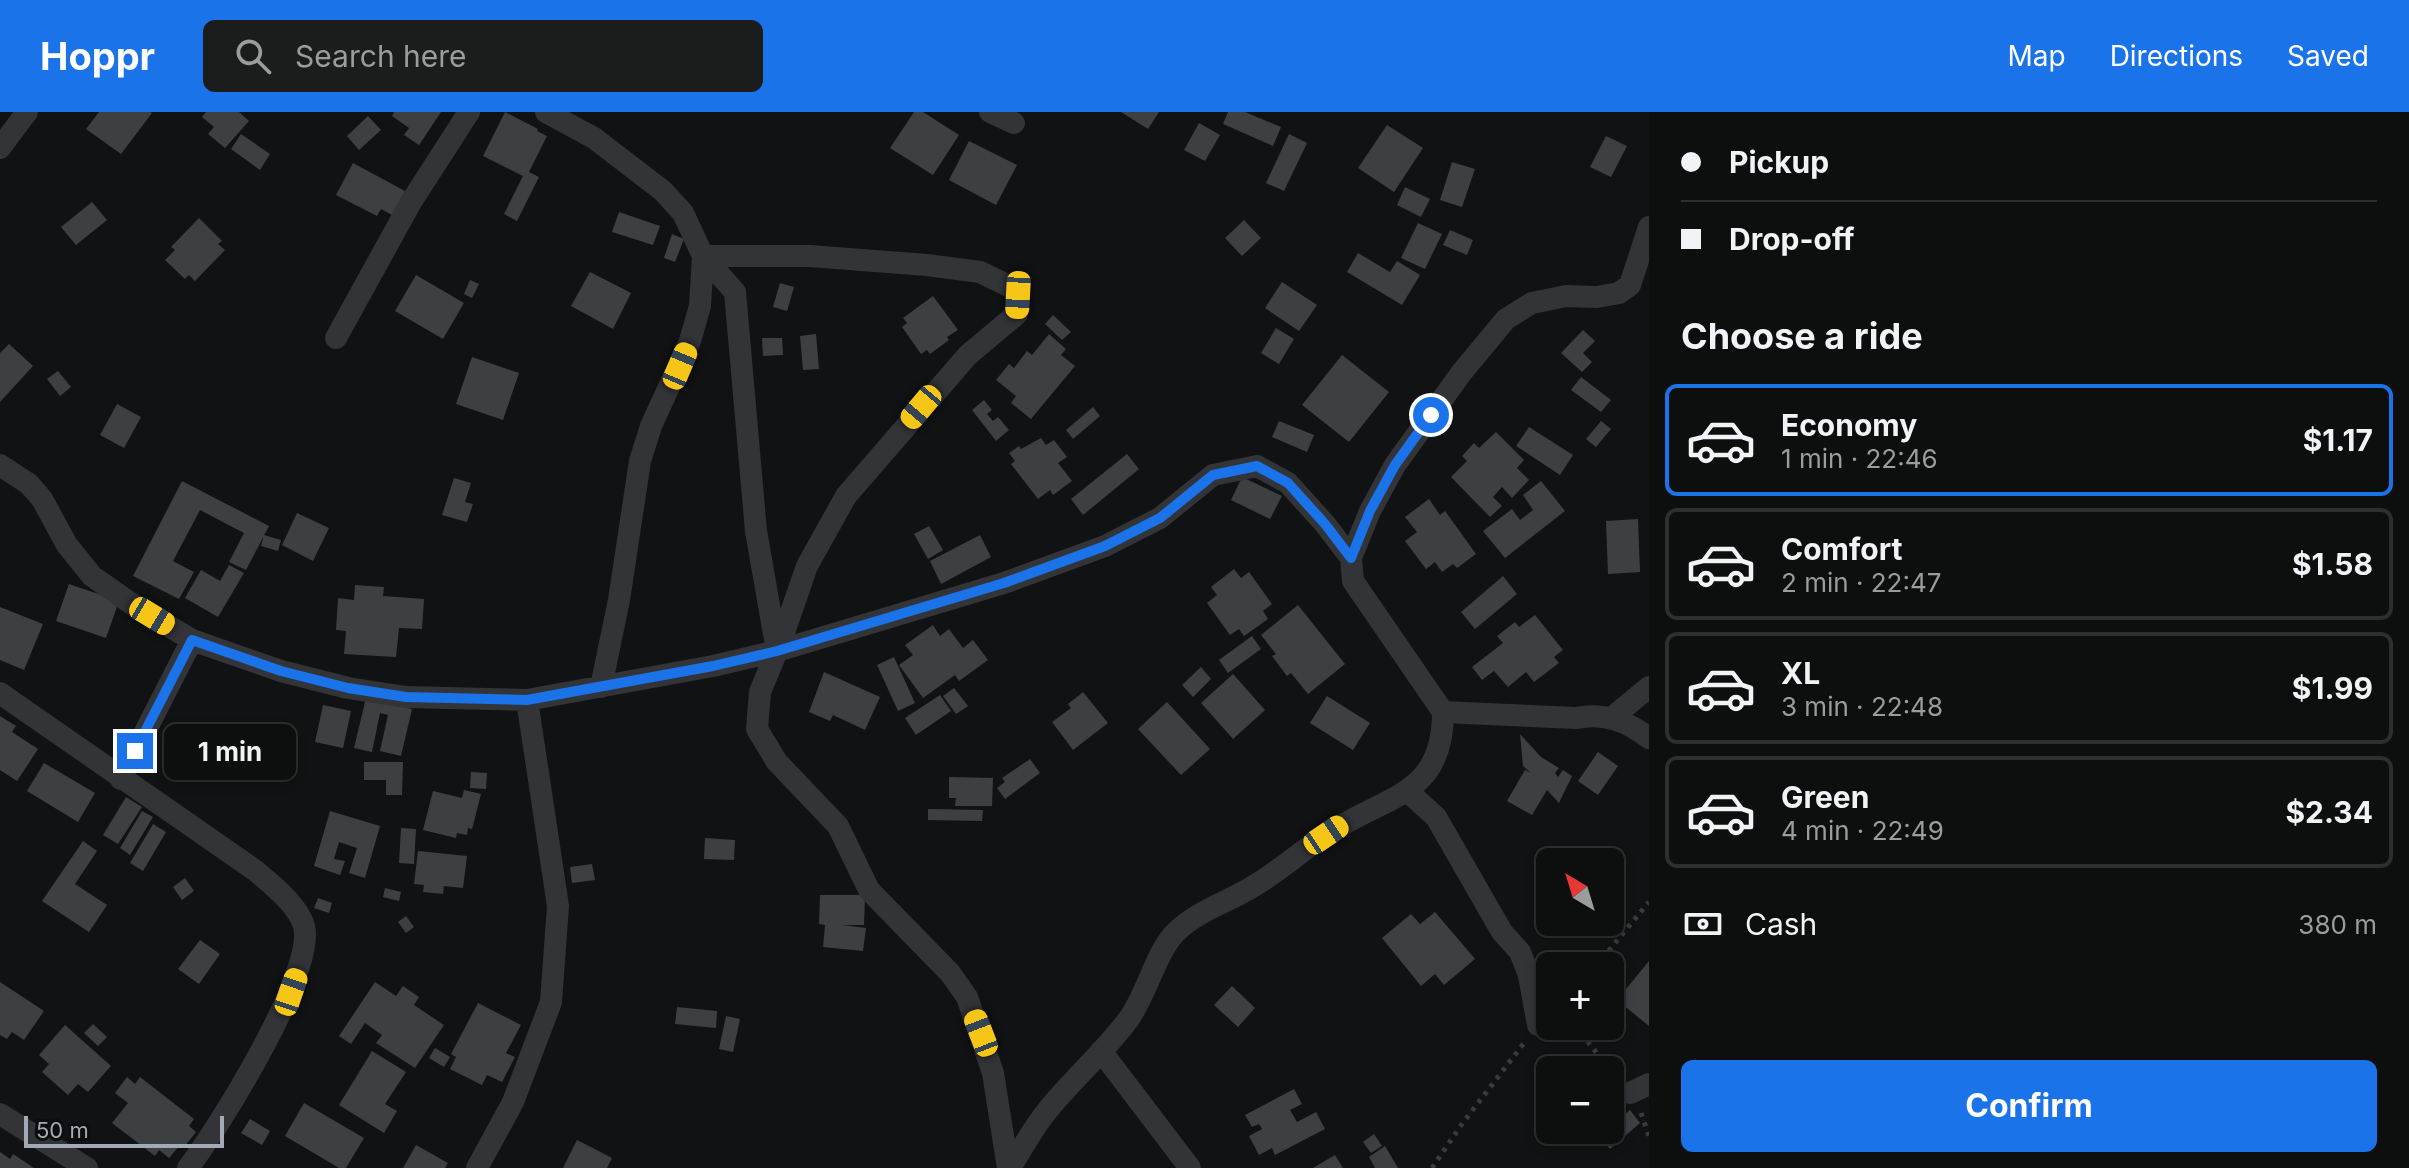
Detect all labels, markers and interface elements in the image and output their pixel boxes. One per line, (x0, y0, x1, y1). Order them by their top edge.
search box (203, 20, 763, 92)
text: Hoppr (40, 33, 155, 79)
icon: search (231, 34, 275, 78)
text: Search here (295, 38, 467, 74)
text: Map (2007, 39, 2066, 73)
text: Directions (2110, 39, 2243, 73)
text: Saved (2287, 39, 2369, 73)
text: Pickup (1729, 144, 1829, 180)
text: Drop-off (1729, 221, 1855, 257)
car (1005, 270, 1031, 320)
text: Choose a ride (1681, 314, 1923, 358)
car (660, 339, 700, 393)
car (896, 381, 946, 433)
route start (1413, 397, 1449, 433)
icon: car (1685, 404, 1757, 476)
text: Economy (1781, 407, 1917, 443)
text: $1.17 (2303, 422, 2373, 458)
text: 1 min · 22:46 (1781, 443, 1938, 474)
icon: car (1685, 528, 1757, 600)
text: Comfort (1781, 531, 1902, 567)
text: $1.58 (2292, 546, 2373, 582)
text: 2 min · 22:47 (1781, 567, 1941, 598)
car (125, 593, 179, 639)
icon: car (1685, 652, 1757, 724)
text: XL (1781, 655, 1820, 691)
text: $1.99 (2292, 670, 2373, 706)
text: 3 min · 22:48 (1781, 691, 1943, 722)
callout: 1 min (163, 723, 295, 779)
route end (117, 733, 153, 769)
text: 1 min (198, 736, 262, 767)
icon: car (1685, 776, 1757, 848)
text: Green (1781, 779, 1869, 815)
text: $2.34 (2285, 794, 2373, 830)
car (1299, 812, 1353, 858)
text: 4 min · 22:49 (1781, 815, 1944, 846)
north arrow (1536, 848, 1624, 936)
map controls (1536, 848, 1624, 1144)
icon: cash (1681, 902, 1725, 946)
text: Cash (1745, 906, 1817, 942)
text: 380 m (2298, 909, 2377, 940)
button: + (1536, 952, 1624, 1040)
car (272, 965, 310, 1019)
car (961, 1006, 1001, 1060)
button: − (1536, 1056, 1624, 1144)
button: Confirm (1681, 1060, 2377, 1152)
scale bar (24, 1112, 224, 1148)
text: 50 m (36, 1117, 89, 1143)

